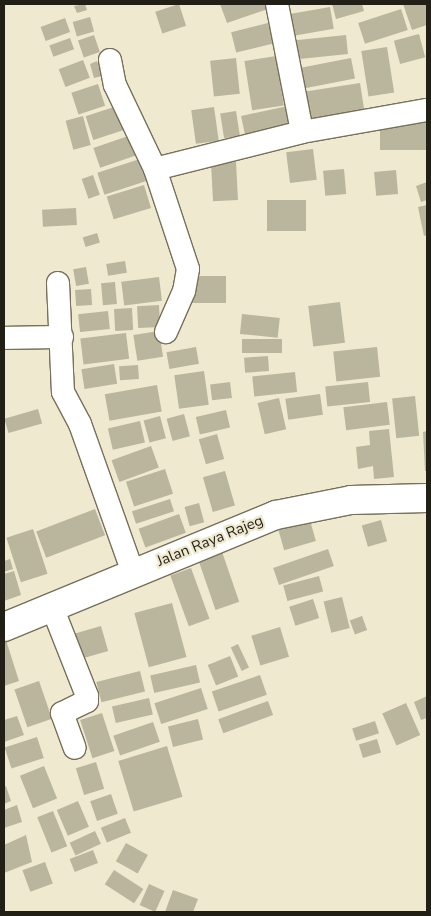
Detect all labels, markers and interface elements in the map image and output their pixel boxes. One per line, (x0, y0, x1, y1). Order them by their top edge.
street label: Jalan Raya Rajeg (154, 511, 266, 571)

